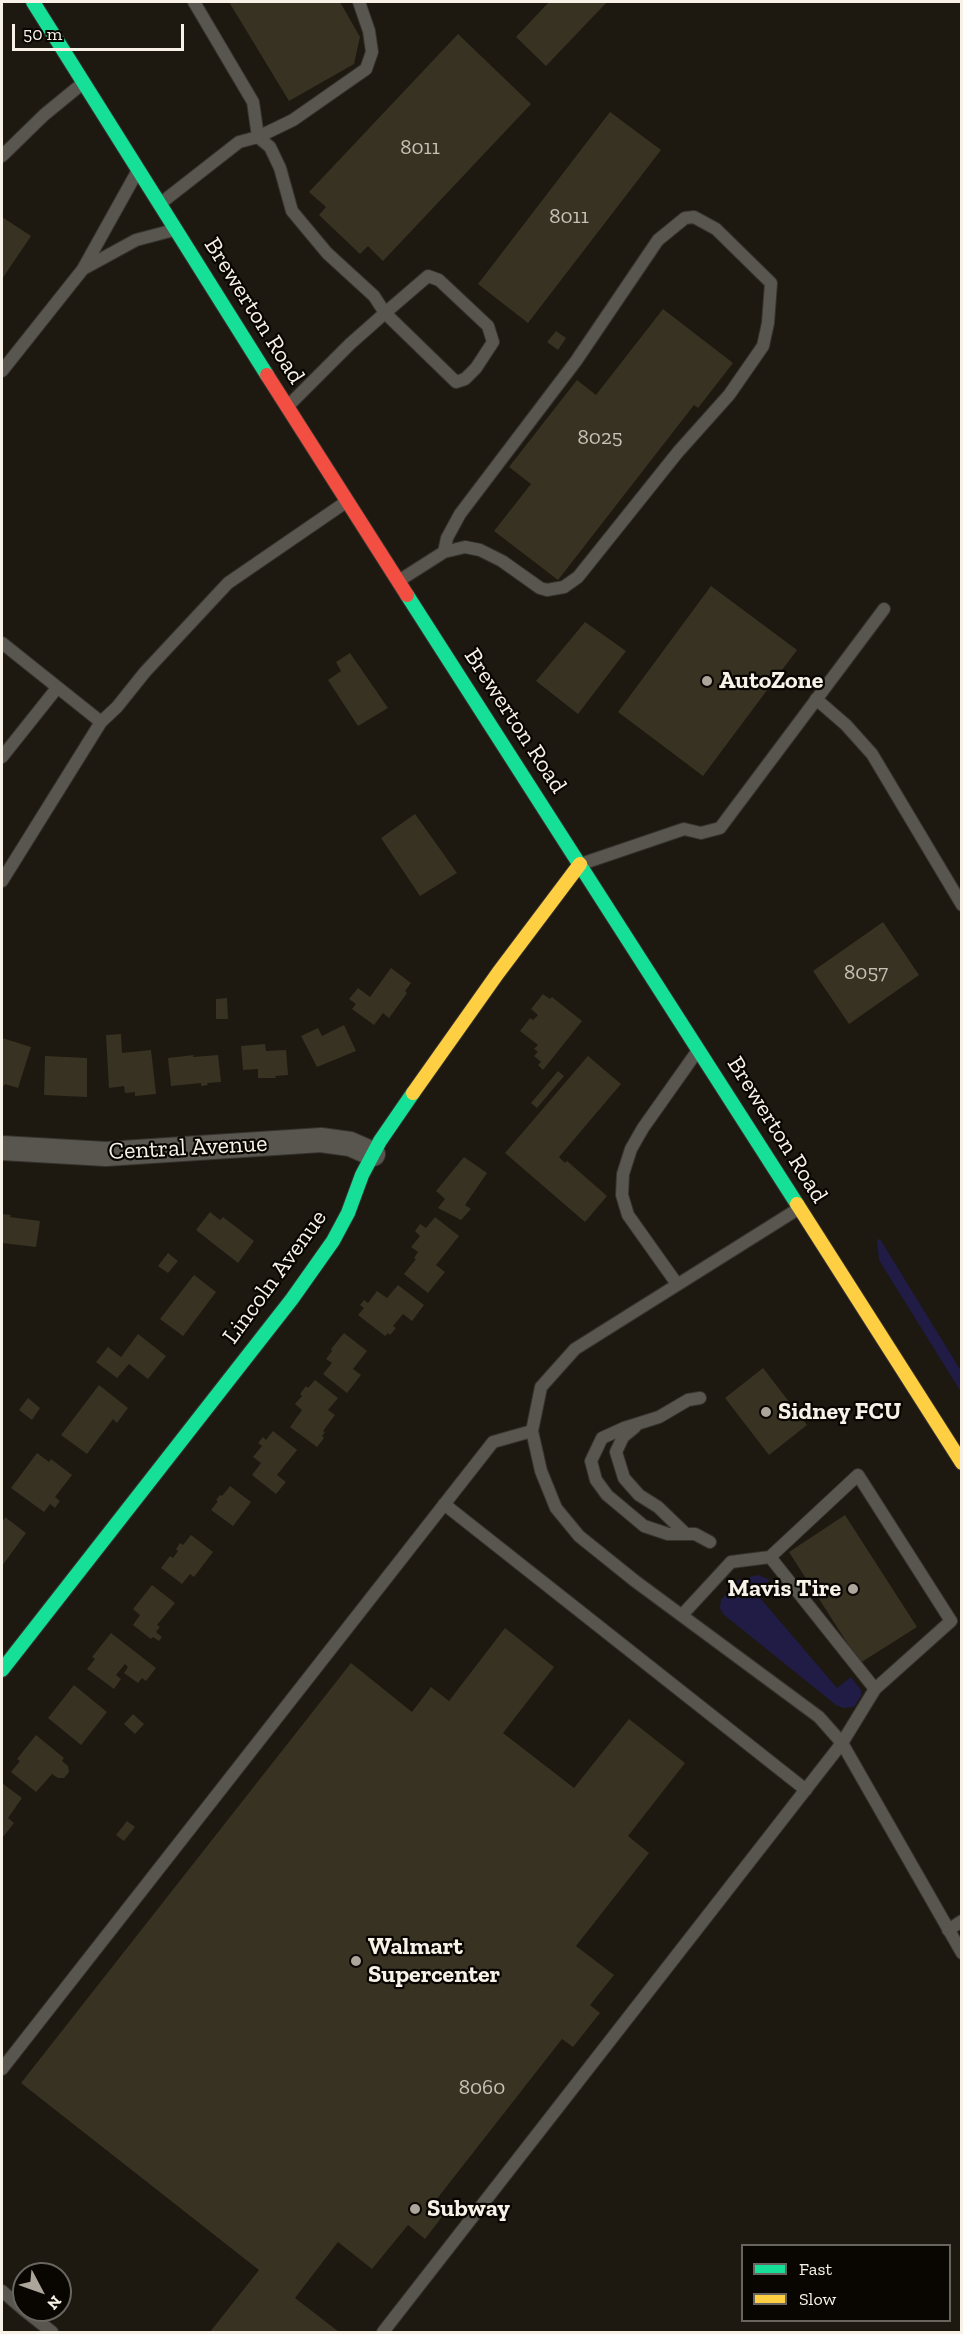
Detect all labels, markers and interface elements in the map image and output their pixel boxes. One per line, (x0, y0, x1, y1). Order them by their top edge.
scale bar (15, 12, 188, 50)
text: 50 m (23, 23, 62, 45)
house number: 8011 (400, 135, 440, 161)
house number: 8011 (549, 204, 589, 230)
street label: Brewerton Road (198, 232, 310, 390)
house number: 8025 (578, 425, 622, 451)
street label: Brewerton Road (457, 643, 573, 799)
place label: AutoZone (719, 667, 823, 695)
marker: AutoZone (700, 674, 714, 688)
house number: 8057 (844, 960, 888, 986)
street label: Brewerton Road (721, 1051, 833, 1209)
street label: Central Avenue (108, 1129, 268, 1167)
street label: Lincoln Avenue (217, 1204, 333, 1350)
place label: Sidney FCU (778, 1398, 901, 1426)
marker: Sidney FCU (759, 1405, 773, 1419)
place label: Mavis Tire (728, 1575, 841, 1603)
marker: Mavis Tire (846, 1582, 860, 1596)
place label: Walmart Supercenter (368, 1933, 500, 1989)
marker: Walmart Supercenter (349, 1954, 363, 1968)
house number: 8060 (459, 2075, 505, 2101)
place label: Subway (427, 2195, 510, 2223)
marker: Subway (408, 2202, 422, 2216)
legend (741, 2244, 951, 2322)
text: Fast (799, 2258, 832, 2280)
north arrow (12, 2262, 72, 2322)
text: Slow (799, 2288, 836, 2310)
text: N (43, 2292, 66, 2314)

